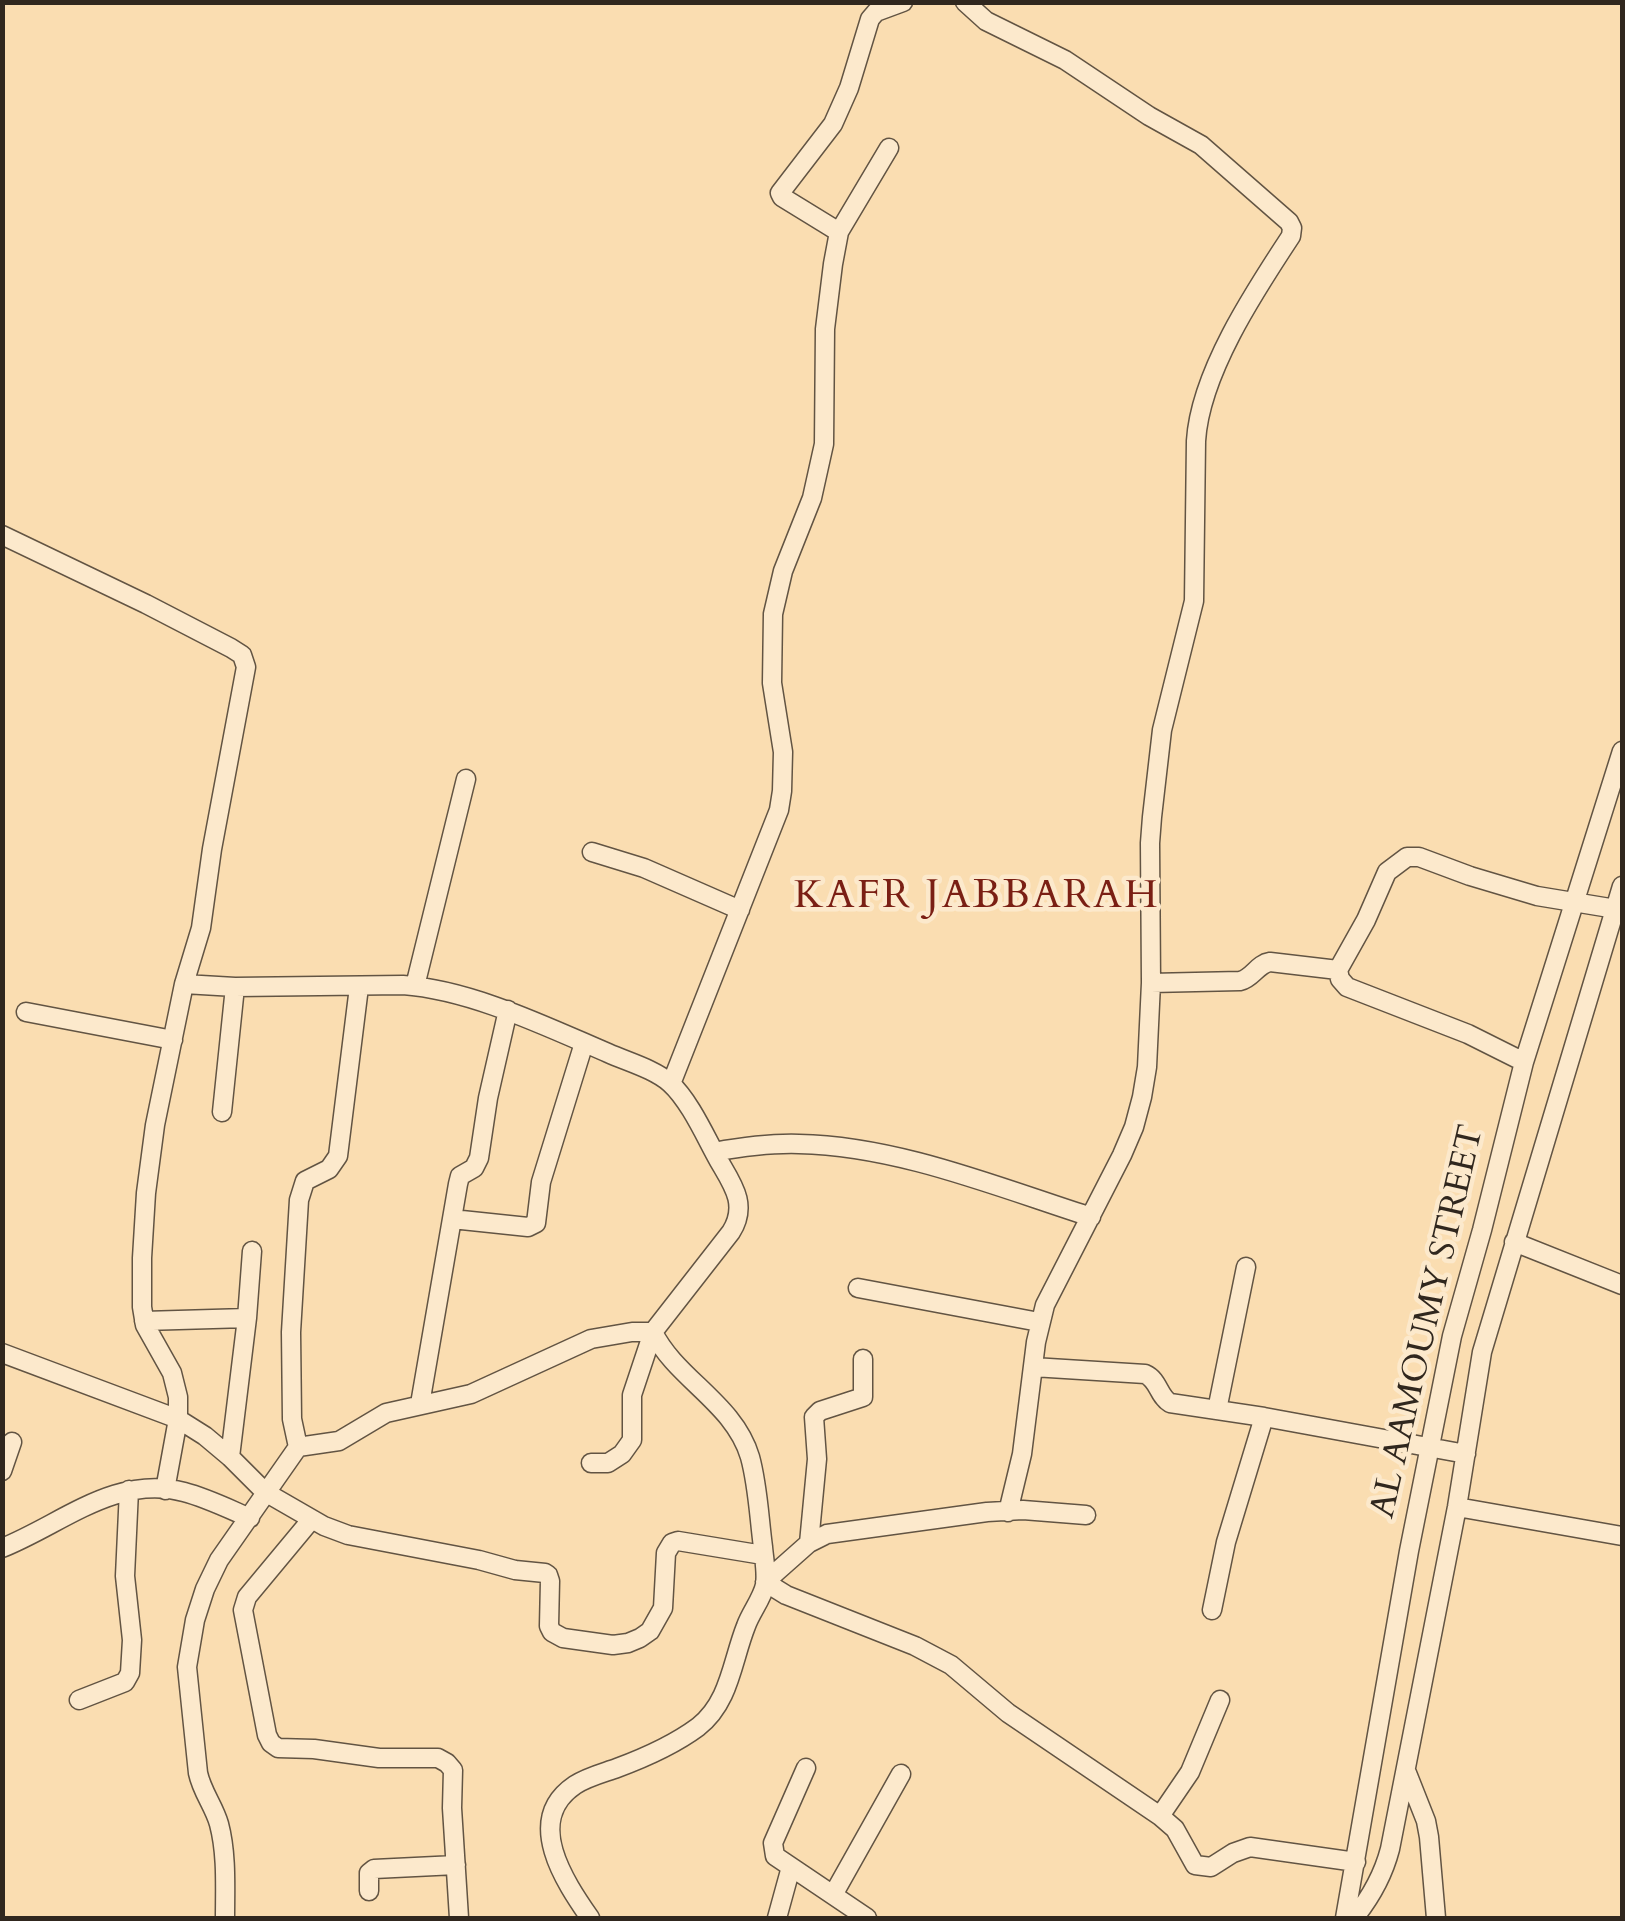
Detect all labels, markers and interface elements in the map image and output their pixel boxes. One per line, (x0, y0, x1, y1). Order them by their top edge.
district label: KAFR JABBARAH (794, 874, 1160, 922)
street label: AL AAMOUMY STREET (1363, 1122, 1495, 1522)

